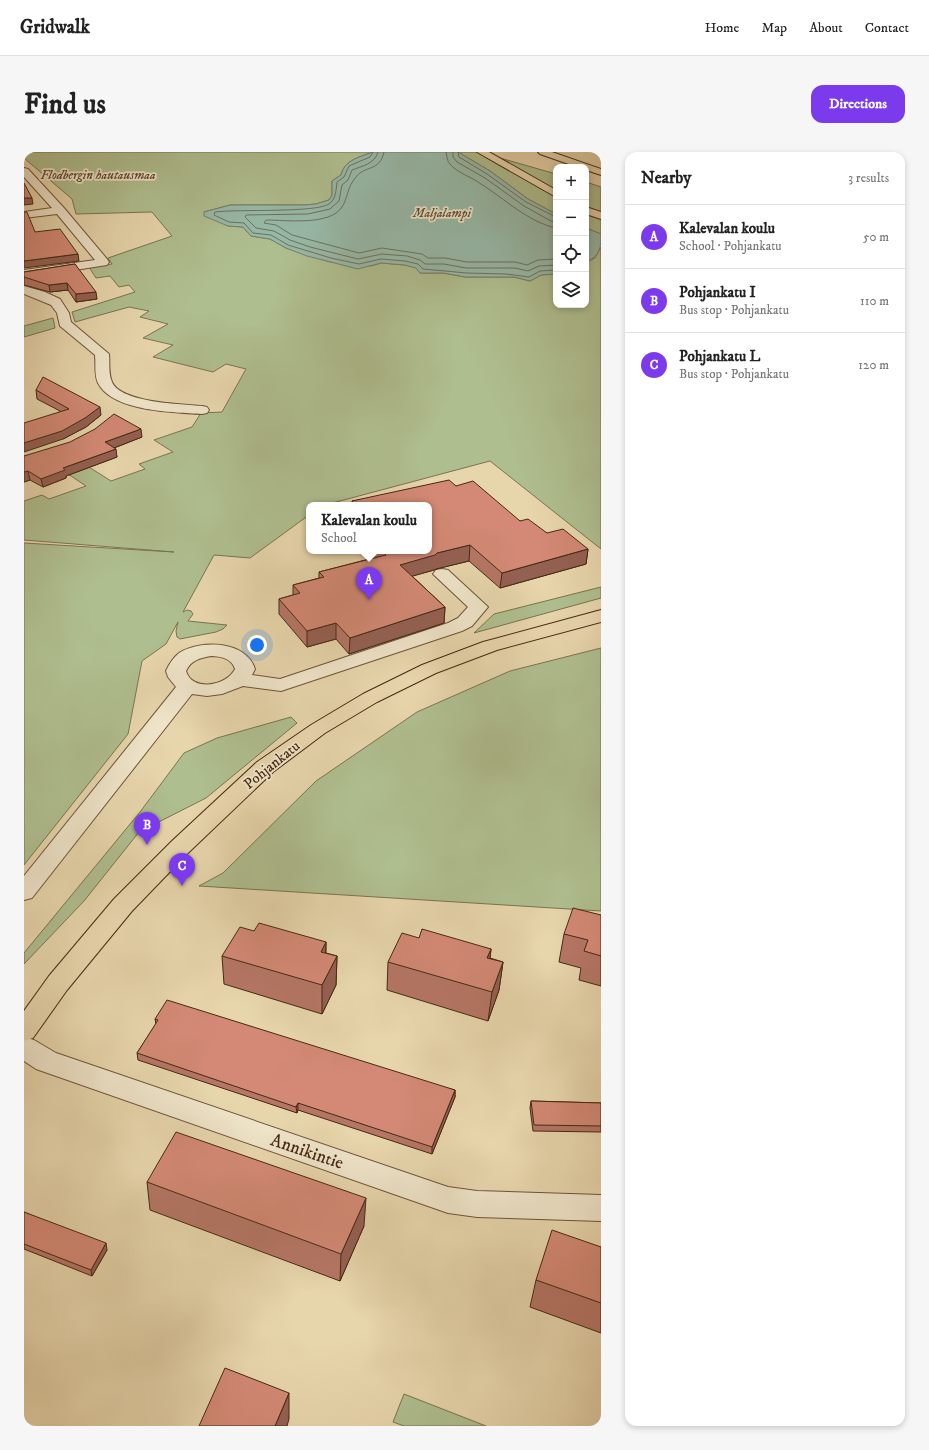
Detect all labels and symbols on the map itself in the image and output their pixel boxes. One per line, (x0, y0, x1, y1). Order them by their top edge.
park label: Flodbergin hautausmaa (40, 167, 156, 183)
water label: Maljalampi (412, 205, 473, 221)
pin: A (356, 567, 382, 600)
your location (247, 635, 267, 655)
street label: Pohjankatu (240, 736, 304, 794)
pin: B (134, 812, 160, 845)
pin: C (169, 853, 195, 886)
street label: Annikintie (268, 1129, 346, 1175)

